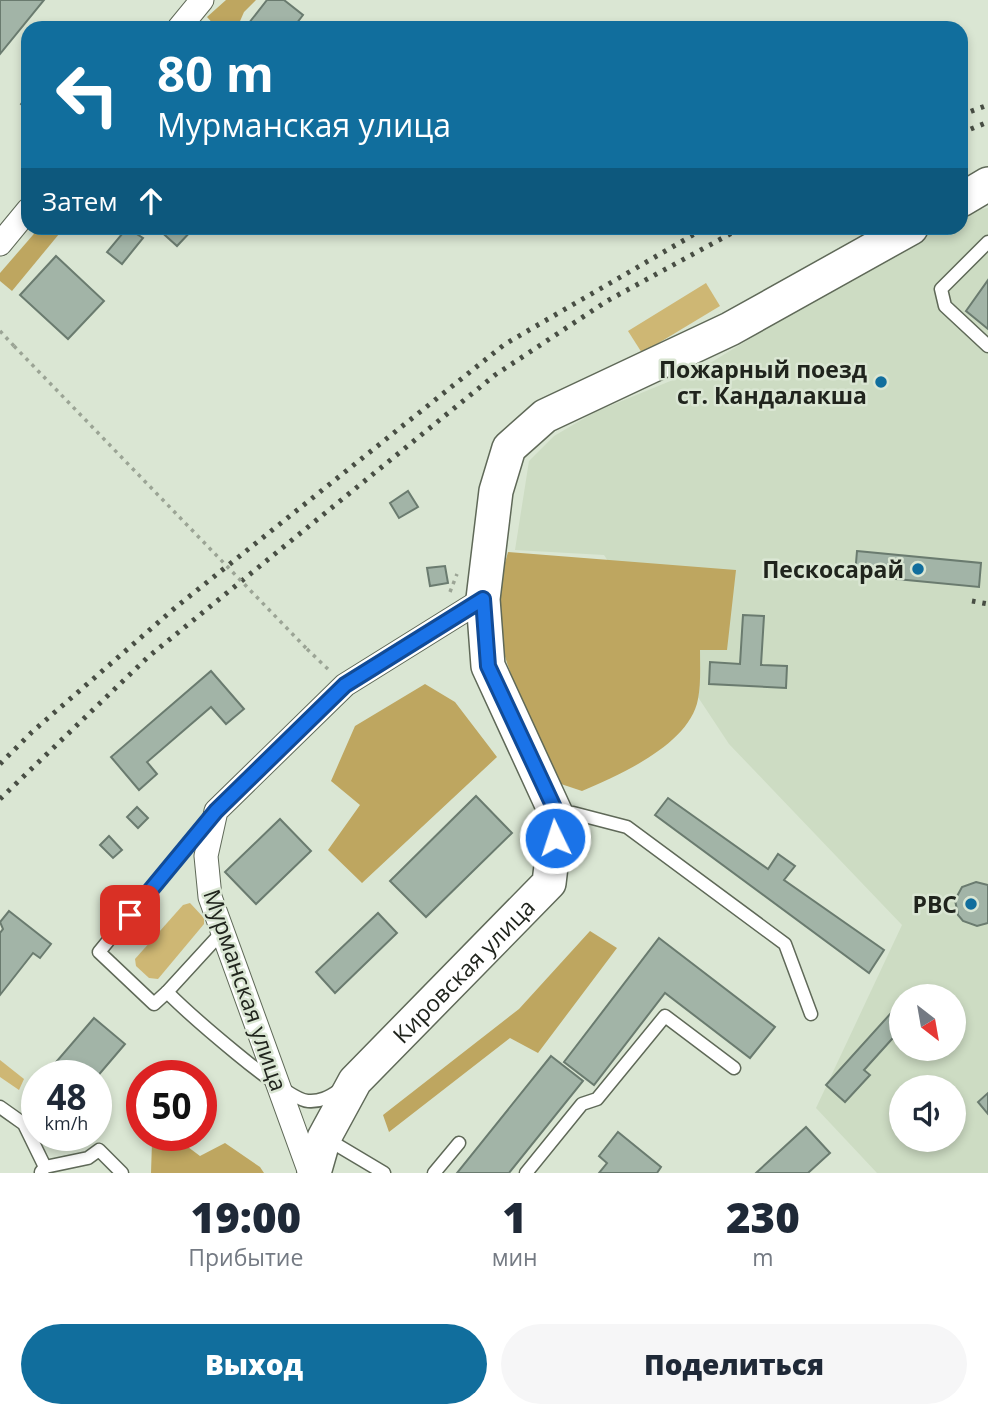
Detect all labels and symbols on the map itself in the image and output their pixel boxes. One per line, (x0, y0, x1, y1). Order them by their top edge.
place label: Пожарный поезд ст. Кандалакша (659, 353, 867, 411)
marker: Пожарный поезд ст. Кандалакша (873, 374, 889, 390)
place label: Пескосарай (762, 553, 904, 585)
marker: Пескосарай (910, 561, 926, 577)
position arrow (518, 801, 592, 875)
pin (100, 885, 160, 945)
street label: Мурманская улица (196, 885, 296, 1095)
place label: РВС (912, 888, 957, 920)
street label: Кировская улица (385, 891, 541, 1050)
marker: РВС (963, 896, 979, 912)
north arrow (889, 984, 966, 1060)
speed limit sign: 50 (126, 1060, 217, 1151)

